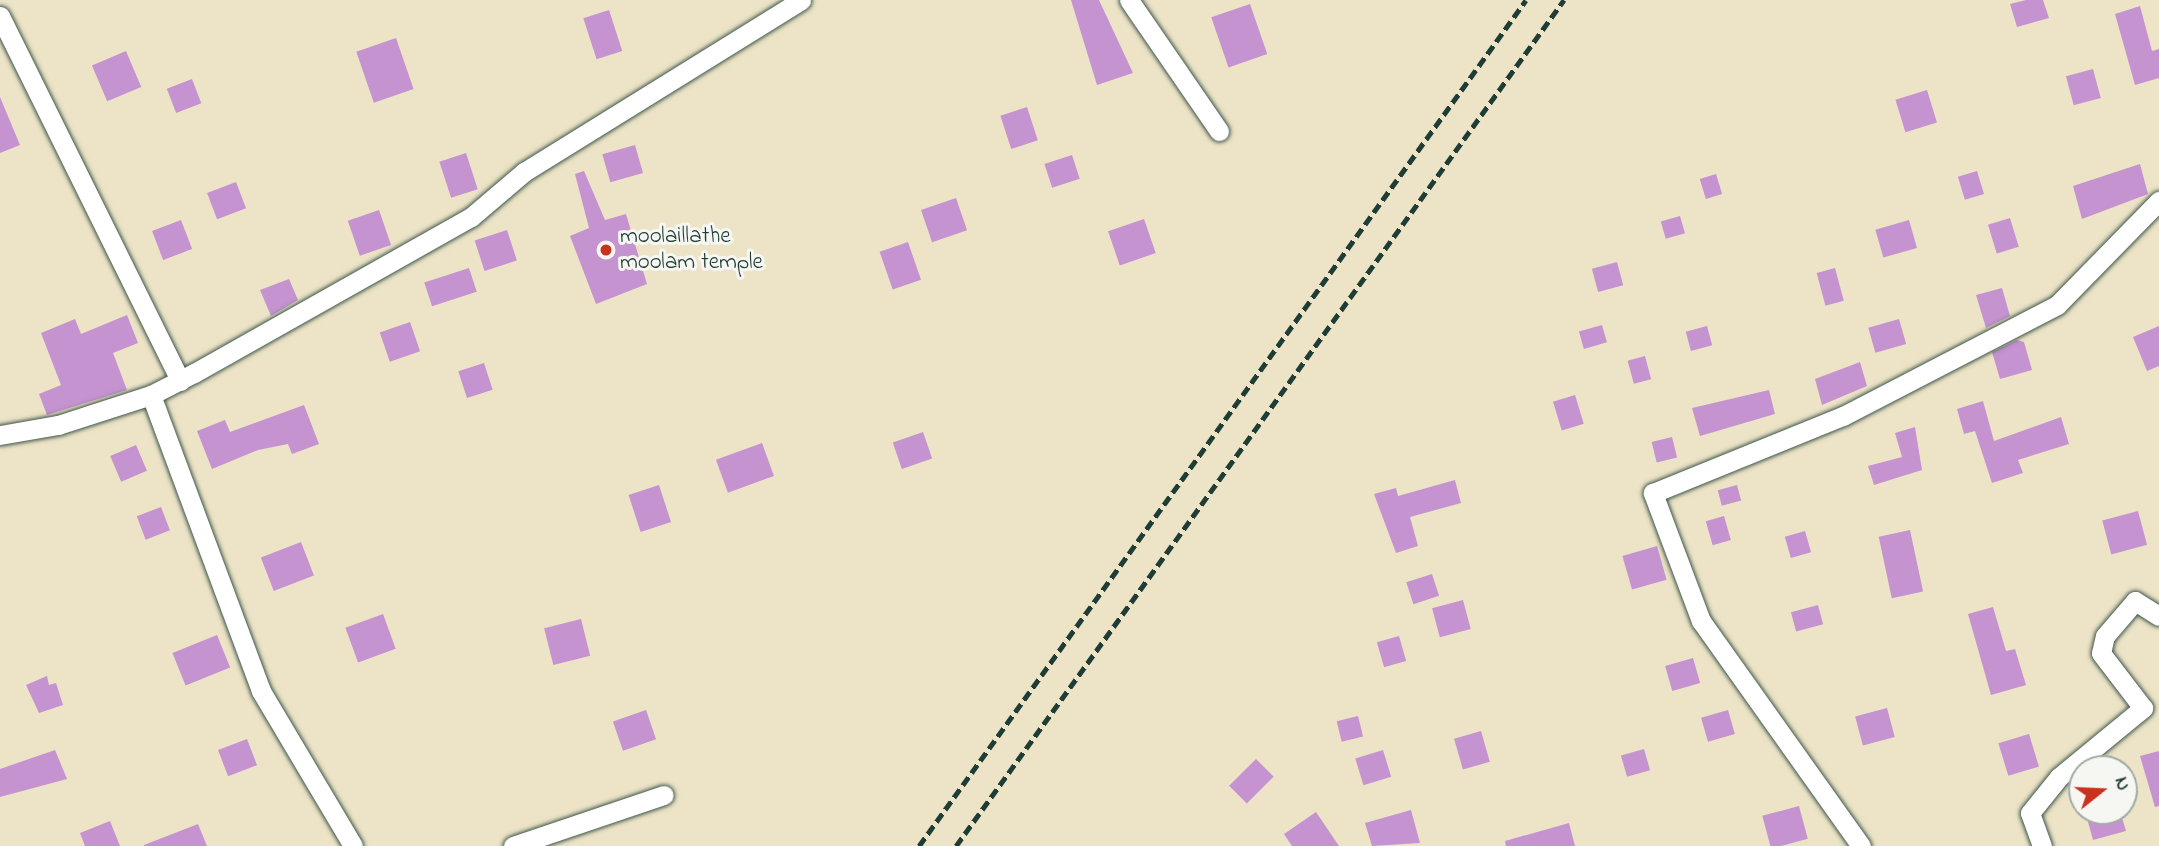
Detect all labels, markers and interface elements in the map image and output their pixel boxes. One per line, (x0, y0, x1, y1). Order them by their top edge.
place label: moolaillathe moolam temple (620, 223, 763, 277)
marker: moolaillathe moolam temple (598, 242, 614, 258)
north arrow (2068, 755, 2138, 825)
text: N (2107, 774, 2136, 794)

